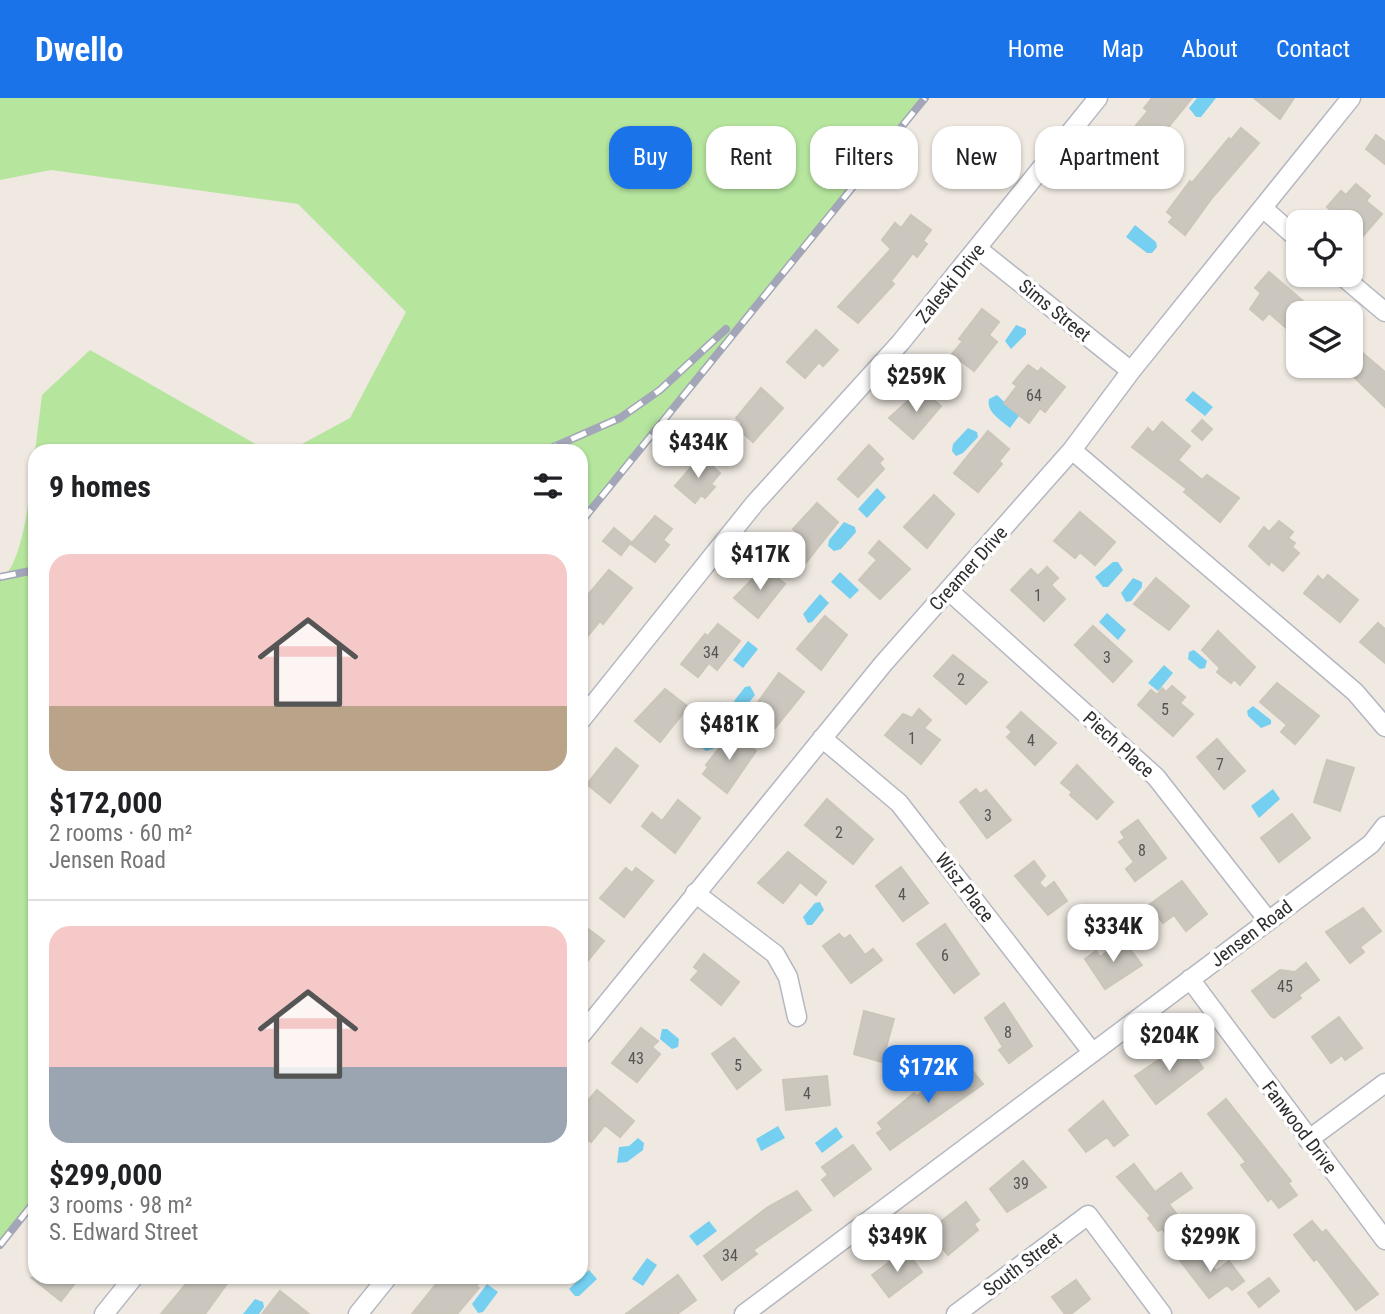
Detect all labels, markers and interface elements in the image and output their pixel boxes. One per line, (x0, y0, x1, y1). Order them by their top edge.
text: Dwello (35, 30, 123, 69)
text: Home (1008, 35, 1064, 63)
text: Map (1102, 35, 1144, 63)
text: About (1182, 35, 1238, 63)
text: Contact (1276, 35, 1350, 63)
chip: Buy (609, 126, 692, 189)
chip: Rent (706, 126, 796, 189)
chip: Filters (810, 126, 918, 189)
chip: New (932, 126, 1021, 189)
chip: Apartment (1035, 126, 1184, 189)
map controls (1286, 210, 1363, 378)
button: locate (1286, 210, 1363, 287)
street label: Zaleski Drive (911, 239, 990, 328)
street label: Sims Street (1014, 274, 1095, 346)
button: layers (1286, 301, 1363, 378)
pin: $259K (867, 354, 965, 414)
text: $259K (886, 363, 946, 390)
house number: 64 (1026, 386, 1042, 405)
pin: $434K (649, 420, 747, 480)
text: $434K (668, 429, 728, 456)
icon: filters (529, 467, 567, 505)
text: 9 homes (49, 469, 151, 504)
street label: Creamer Drive (924, 521, 1012, 615)
pin: $417K (711, 532, 809, 592)
text: $417K (730, 541, 790, 568)
house number: 1 (1034, 586, 1042, 605)
icon: home (245, 599, 371, 725)
house number: 34 (703, 643, 719, 662)
house number: 3 (1103, 648, 1111, 667)
house number: 2 (957, 670, 965, 689)
house number: 5 (1161, 700, 1169, 719)
pin: $481K (680, 702, 778, 762)
street label: Piech Place (1078, 706, 1159, 782)
text: $481K (699, 711, 759, 738)
house number: 1 (908, 729, 916, 748)
house number: 4 (1027, 731, 1035, 750)
house number: 7 (1216, 755, 1224, 774)
text: $172,000 (49, 785, 162, 820)
house number: 3 (984, 806, 992, 825)
text: 2 rooms · 60 m² (49, 820, 192, 847)
house number: 2 (835, 823, 843, 842)
house number: 8 (1138, 841, 1146, 860)
text: Jensen Road (49, 847, 166, 874)
street label: Wisz Place (930, 848, 999, 927)
house number: 4 (898, 885, 906, 904)
street label: Jensen Road (1206, 895, 1297, 972)
pin: $334K (1064, 904, 1162, 964)
text: $334K (1083, 913, 1143, 940)
house number: 6 (941, 946, 949, 965)
icon: home (245, 971, 371, 1097)
house number: 45 (1277, 977, 1293, 996)
pin: $204K (1120, 1014, 1218, 1073)
text: $204K (1139, 1022, 1199, 1049)
house number: 8 (1004, 1023, 1012, 1042)
pin: $172K (879, 1046, 977, 1105)
house number: 43 (628, 1049, 644, 1068)
text: $172K (898, 1054, 958, 1081)
house number: 5 (734, 1056, 742, 1075)
street label: Fanwood Drive (1257, 1076, 1342, 1178)
house number: 4 (803, 1084, 811, 1103)
text: $299,000 (49, 1157, 162, 1192)
house number: 39 (1013, 1174, 1029, 1193)
text: 3 rooms · 98 m² (49, 1192, 192, 1219)
pin: $349K (848, 1214, 946, 1274)
pin: $299K (1161, 1214, 1259, 1274)
text: S. Edward Street (49, 1219, 198, 1246)
text: $349K (867, 1223, 927, 1250)
text: $299K (1180, 1223, 1240, 1250)
street label: South Street (979, 1227, 1066, 1301)
house number: 34 (722, 1246, 738, 1265)

